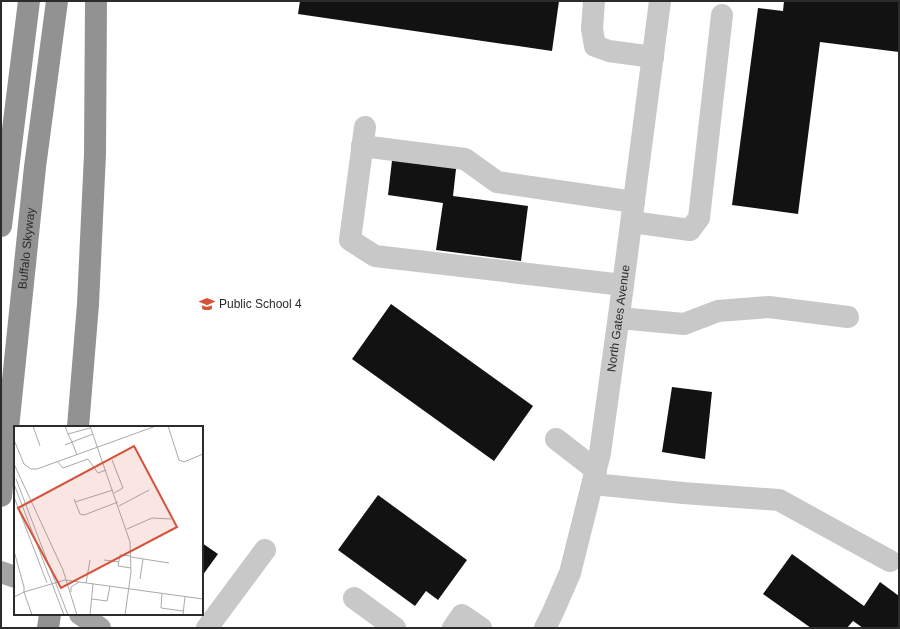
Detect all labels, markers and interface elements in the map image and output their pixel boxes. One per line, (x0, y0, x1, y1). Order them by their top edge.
street label: Buffalo Skyway (15, 207, 38, 290)
street label: North Gates Avenue (604, 264, 633, 373)
school or university icon: Public School 4 (198, 295, 216, 313)
place label: Public School 4 (219, 297, 302, 311)
inset map (14, 426, 203, 615)

